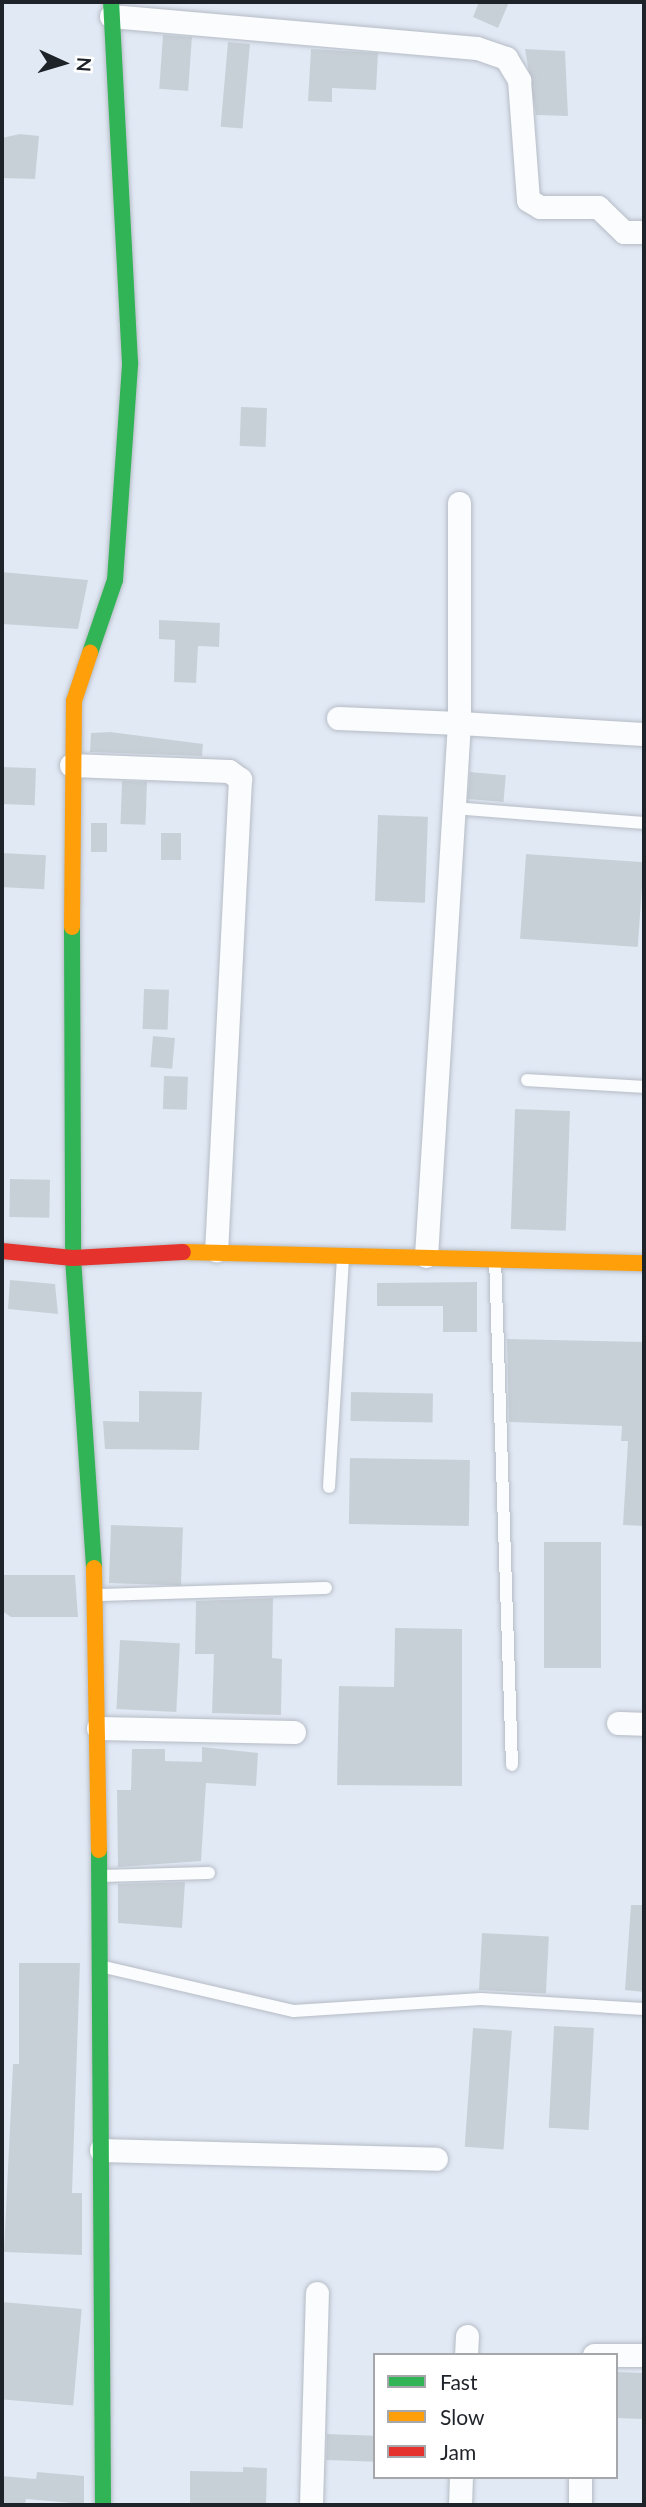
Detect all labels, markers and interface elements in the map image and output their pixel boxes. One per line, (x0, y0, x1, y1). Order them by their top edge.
north arrow (28, 28, 98, 98)
text: N (72, 56, 96, 73)
legend (373, 2353, 618, 2479)
text: Fast (440, 2369, 477, 2394)
text: Slow (440, 2404, 484, 2429)
text: Jam (440, 2439, 476, 2464)

